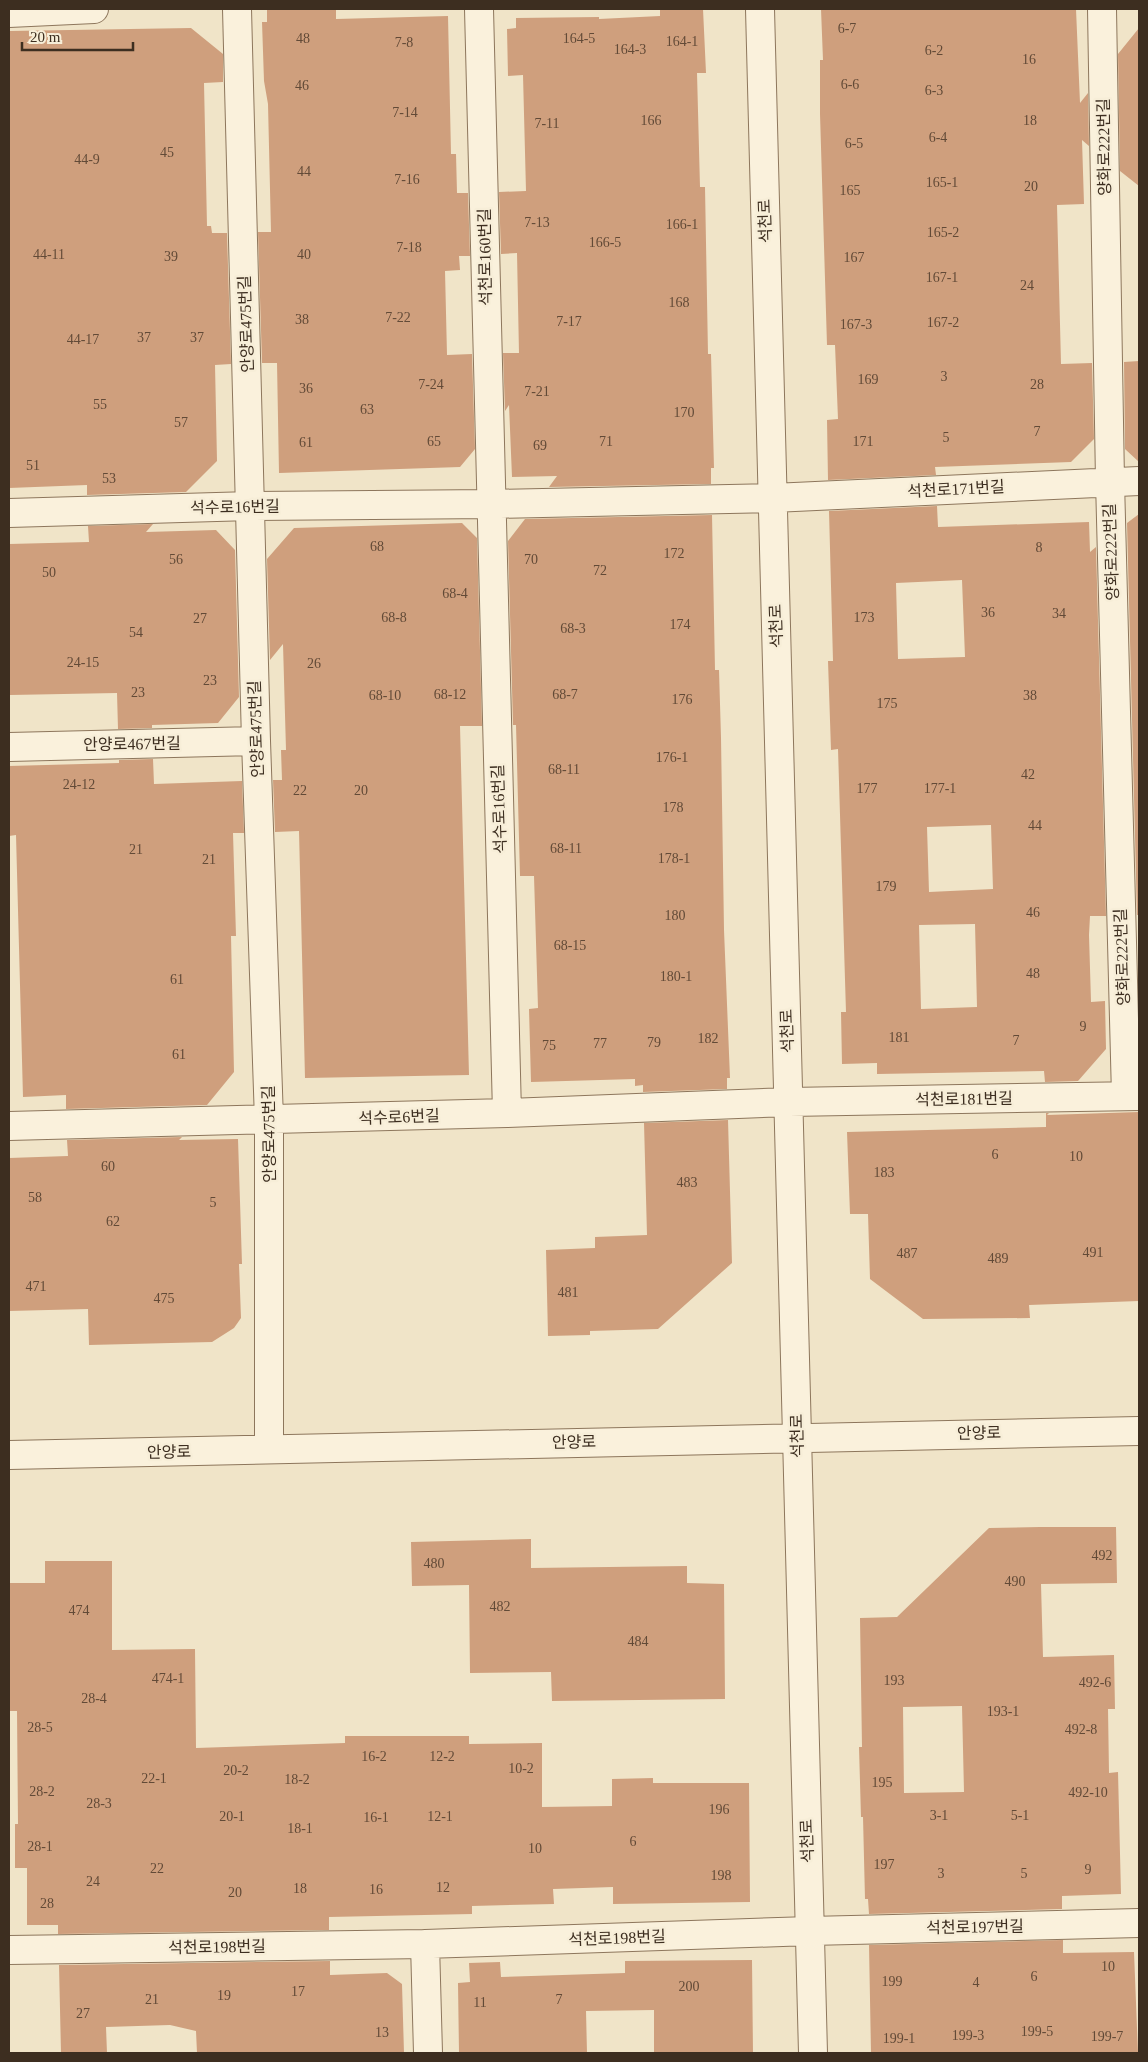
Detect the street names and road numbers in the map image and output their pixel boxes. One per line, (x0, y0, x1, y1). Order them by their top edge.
street label: 양화로222번길 (1095, 98, 1113, 196)
street label: 석천로 (756, 198, 774, 243)
street label: 석천로160번길 (476, 208, 494, 306)
street label: 안양로475번길 (236, 275, 256, 373)
street label: 석천로171번길 (907, 478, 1005, 500)
street label: 석수로16번길 (190, 498, 280, 516)
street label: 양화로222번길 (1101, 503, 1121, 601)
street label: 석천로 (767, 603, 785, 648)
street label: 안양로475번길 (246, 680, 266, 778)
street label: 안양로467번길 (83, 735, 181, 753)
street label: 석수로16번길 (489, 764, 509, 854)
street label: 양화로222번길 (1112, 908, 1132, 1006)
street label: 석천로 (778, 1008, 796, 1053)
street label: 안양로475번길 (260, 1085, 278, 1183)
street label: 석천로181번길 (915, 1090, 1013, 1108)
street label: 석수로6번길 (358, 1107, 440, 1127)
street label: 석천로 (788, 1414, 806, 1458)
street label: 안양로 (957, 1424, 1001, 1442)
street label: 안양로 (552, 1433, 596, 1451)
street label: 안양로 (147, 1443, 191, 1461)
street label: 석천로 (798, 1818, 816, 1863)
street label: 석천로197번길 (926, 1918, 1024, 1936)
street label: 석천로198번길 (568, 1928, 666, 1948)
street label: 석천로198번길 (168, 1938, 266, 1956)

